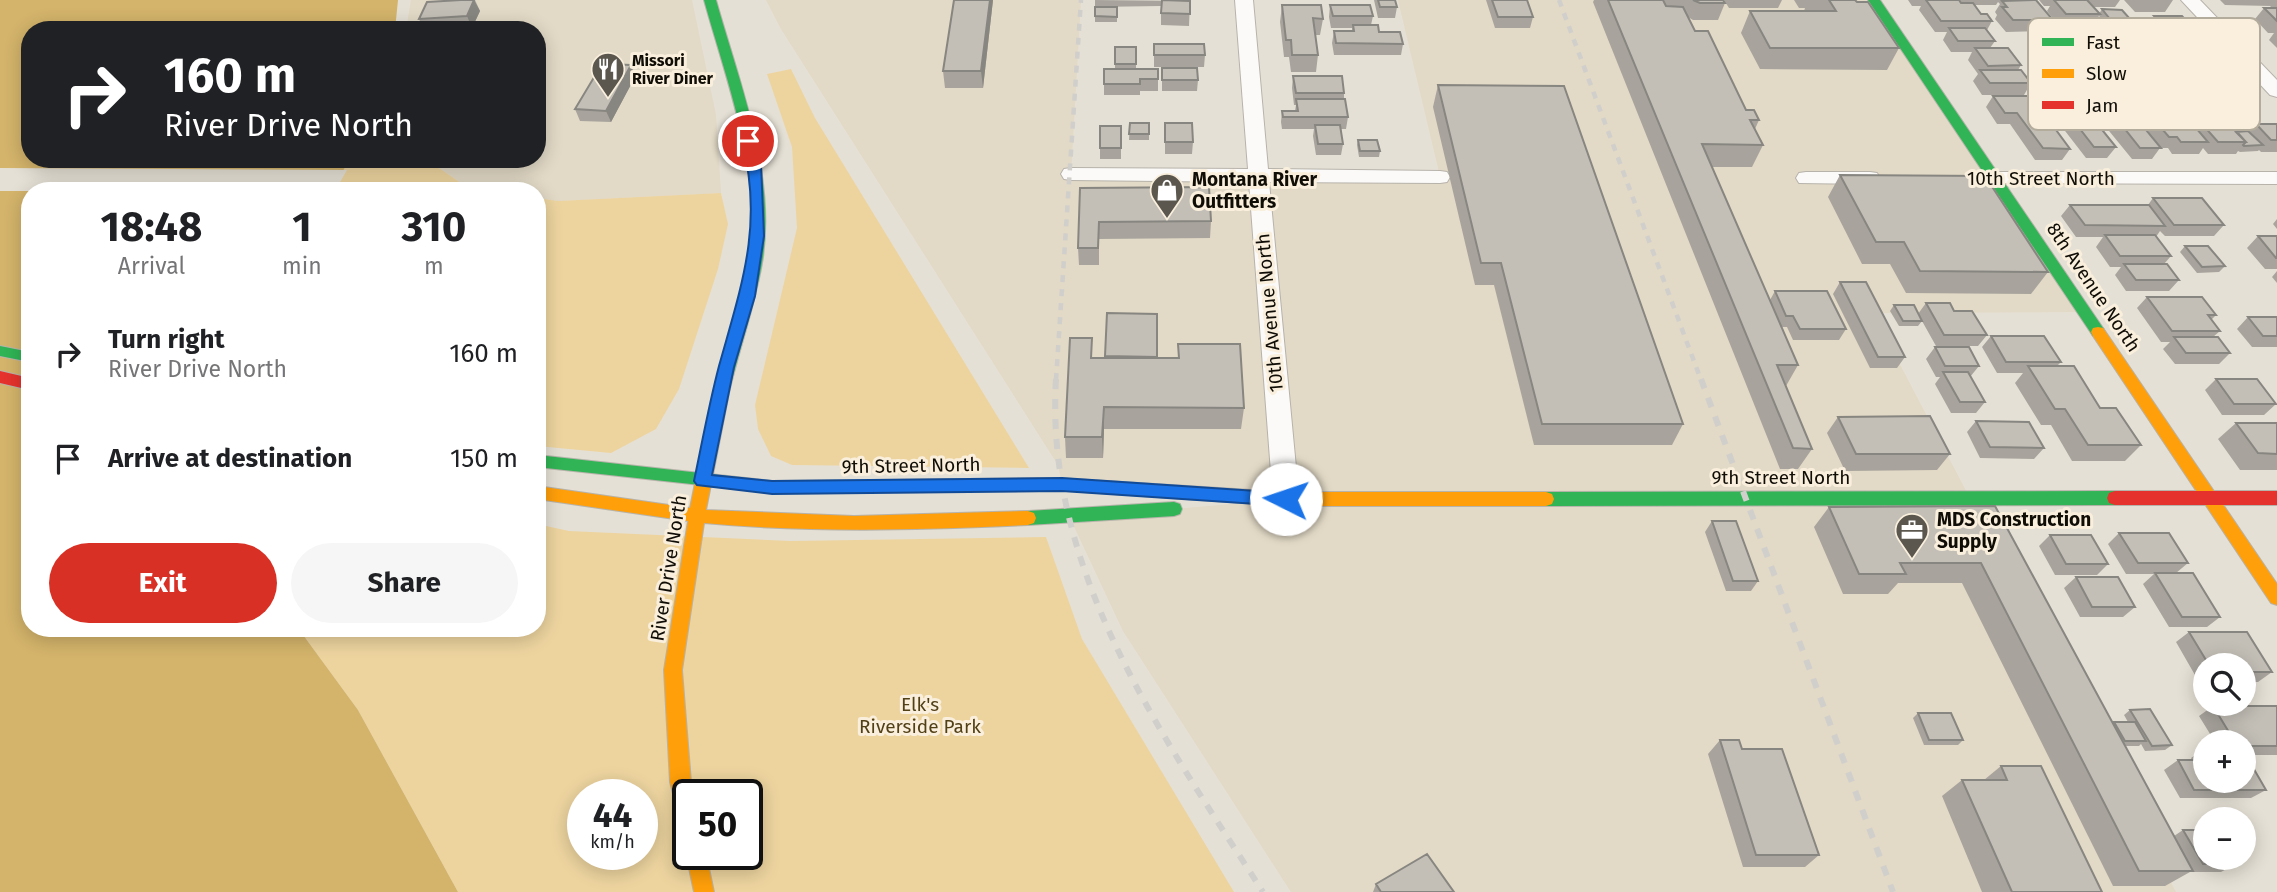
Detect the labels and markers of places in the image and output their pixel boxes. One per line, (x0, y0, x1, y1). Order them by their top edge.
restaurant icon: Missori River Diner (589, 50, 627, 99)
place label: Missori River Diner (632, 51, 713, 88)
pin (718, 111, 778, 171)
place label: Montana River Outfitters (1192, 168, 1318, 213)
shop icon: Montana River Outfitters (1148, 171, 1186, 220)
place label: MDS Construction Supply (1937, 508, 2091, 553)
office icon: MDS Construction Supply (1893, 511, 1931, 560)

